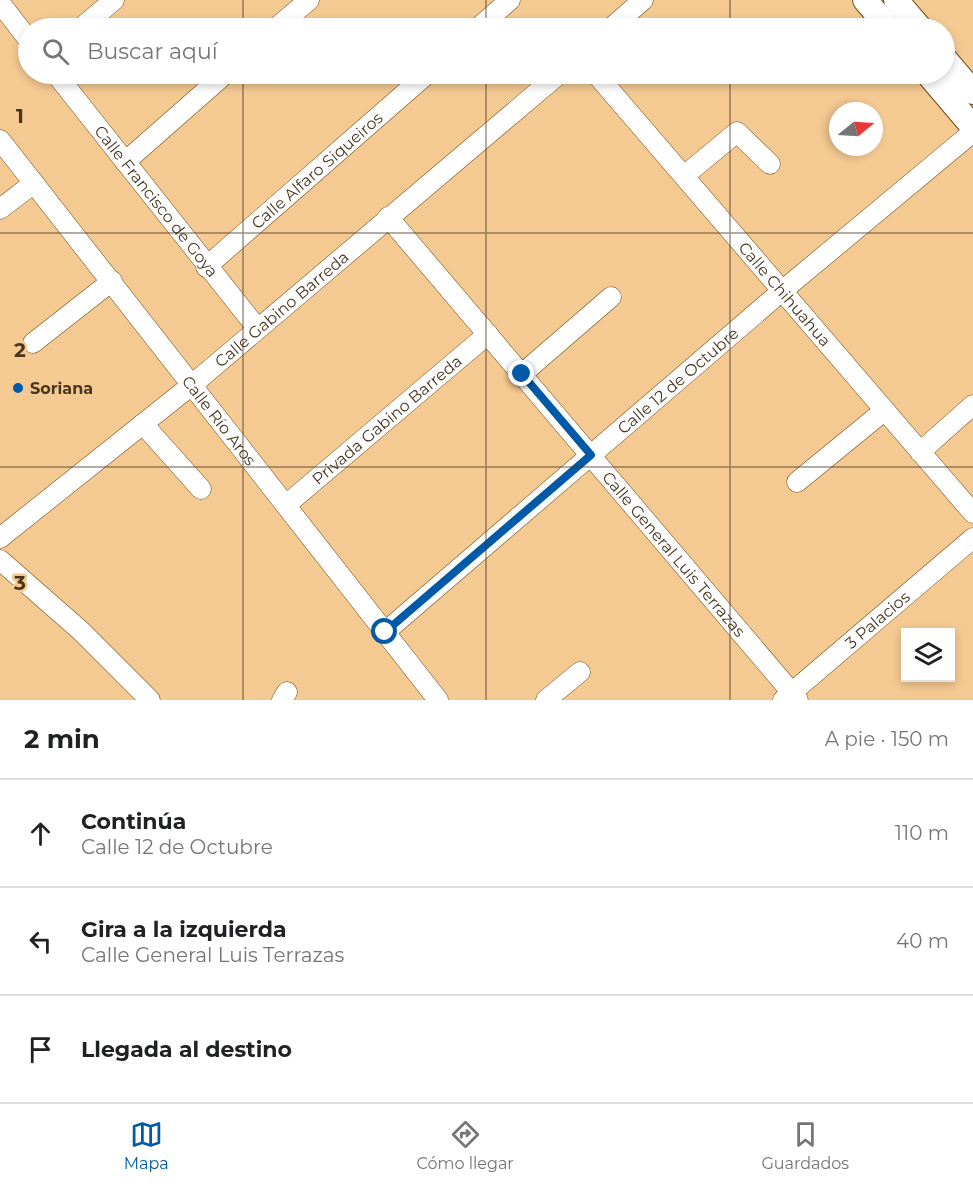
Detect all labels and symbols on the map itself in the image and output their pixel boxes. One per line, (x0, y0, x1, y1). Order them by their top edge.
north arrow (829, 102, 883, 156)
text: 1 (16, 104, 24, 128)
street label: Calle Alfaro Siqueiros (248, 108, 387, 233)
street label: Calle Francisco de Goya (90, 122, 222, 281)
street label: Calle Chihuahua (734, 238, 835, 351)
street label: Calle Gabino Barreda (211, 247, 353, 371)
street label: Calle 12 de Octubre (614, 324, 743, 438)
text: 2 (14, 338, 26, 362)
street label: Privada Gabino Barreda (308, 351, 466, 489)
route end (508, 360, 534, 386)
street label: Calle Río Aros (178, 372, 260, 470)
place label: Soriana (30, 379, 93, 398)
marker: Soriana (11, 381, 25, 395)
street label: Calle General Luis Terrazas (598, 468, 749, 641)
text: 3 (13, 571, 26, 595)
street label: 3 Palacios (842, 587, 914, 653)
route start (371, 618, 397, 644)

